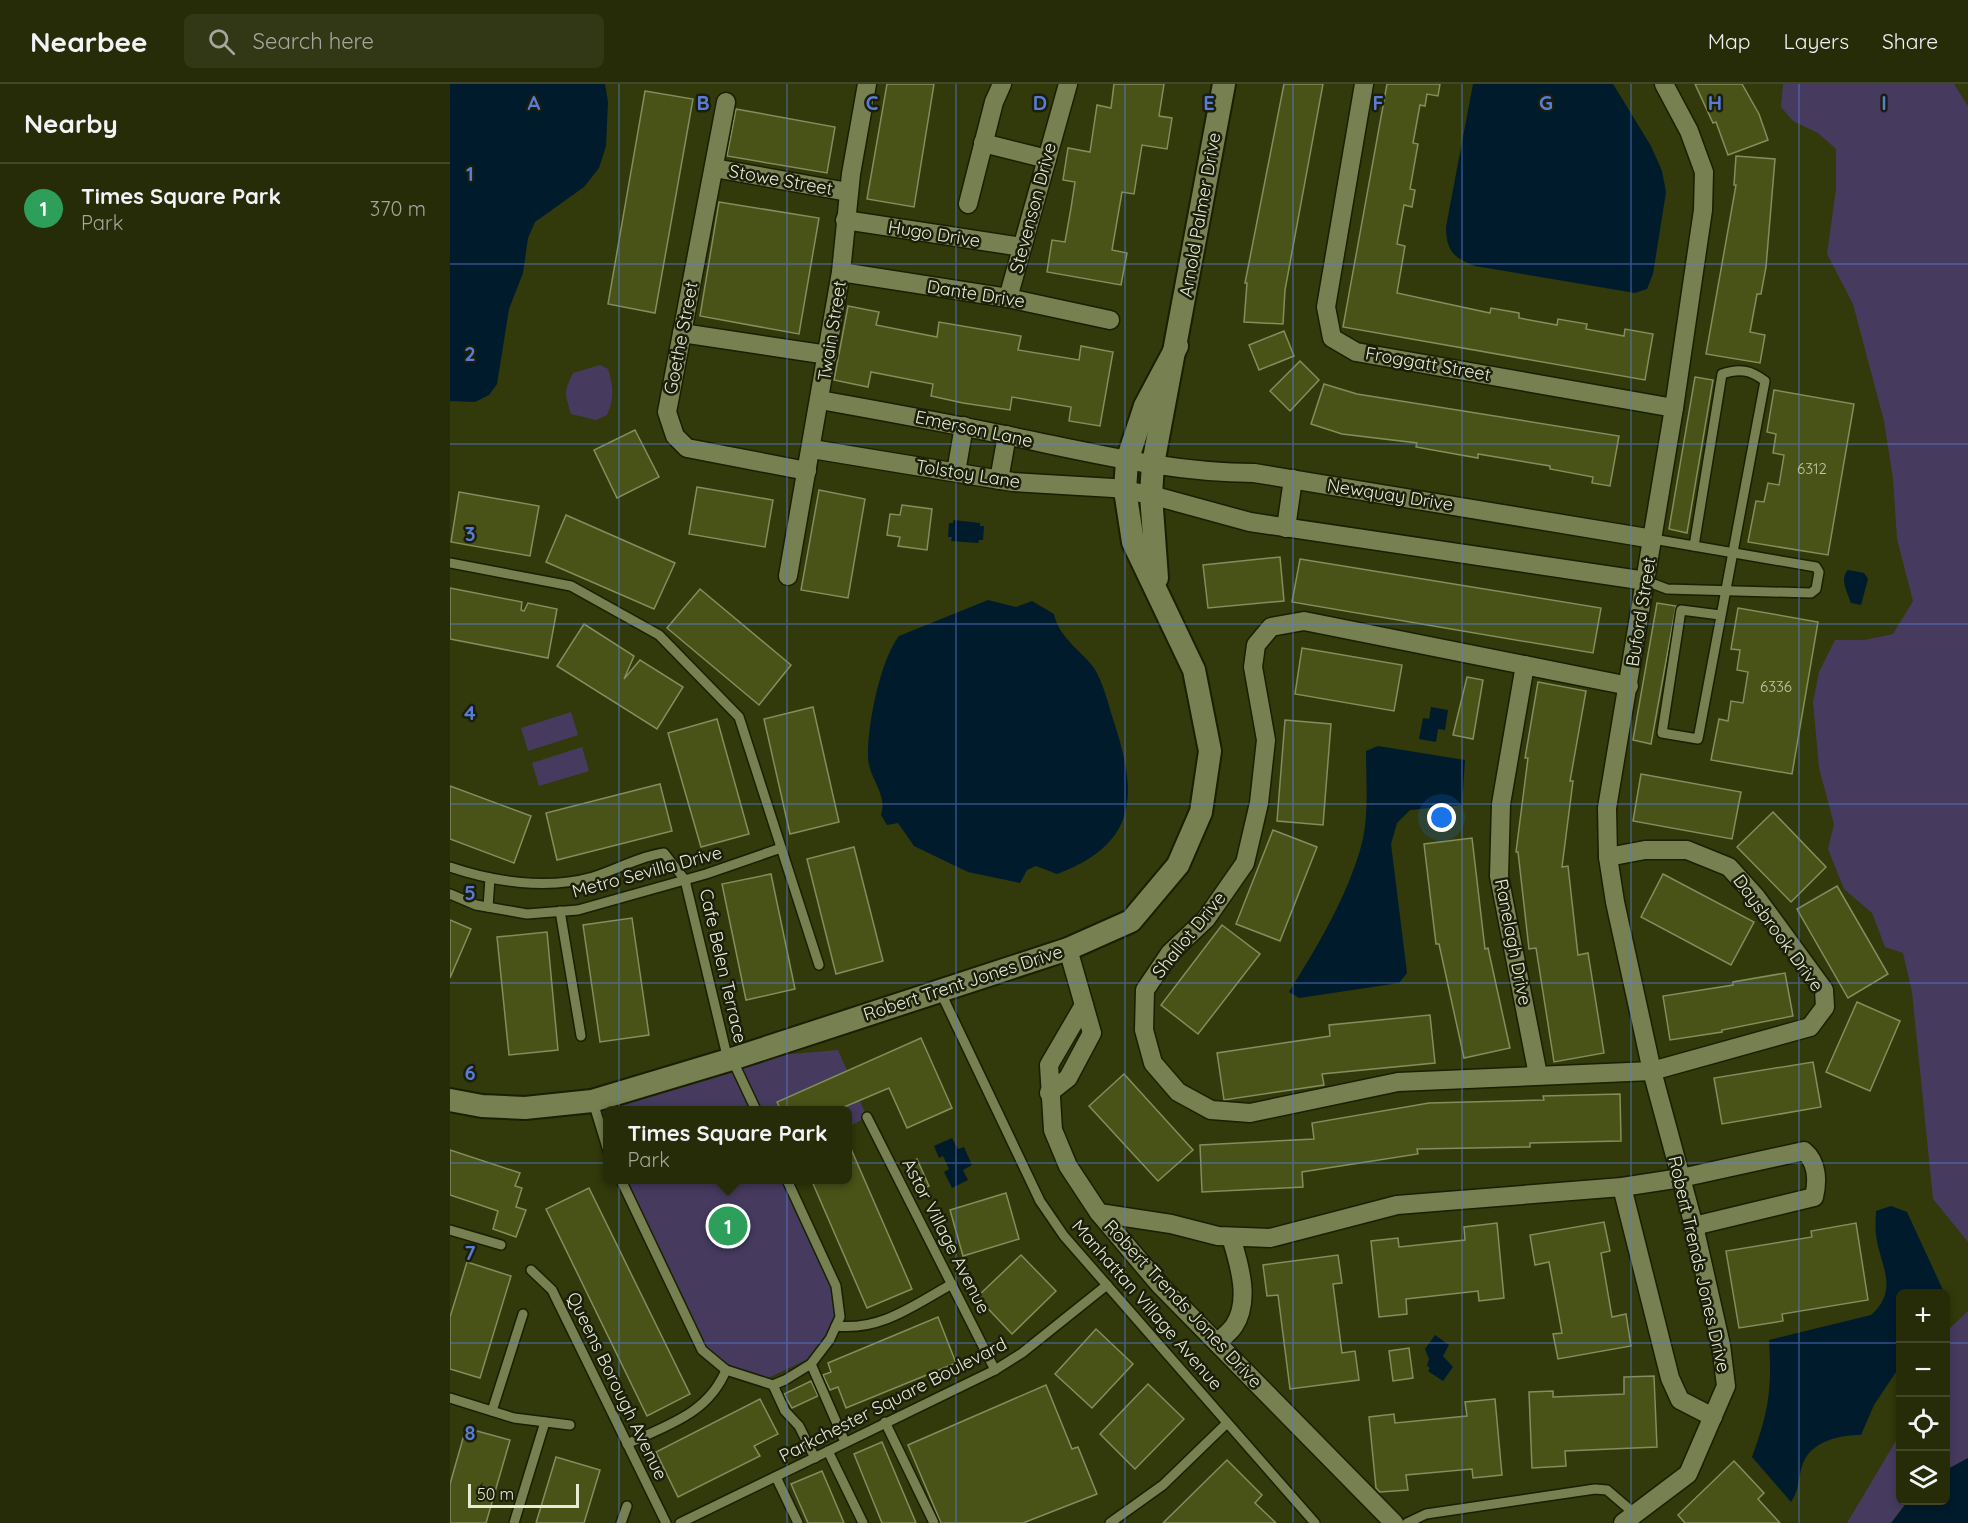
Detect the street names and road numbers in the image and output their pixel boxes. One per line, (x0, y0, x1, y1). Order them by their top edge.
street label: Arnold Palmer Drive (1174, 131, 1225, 299)
street label: Stevenson Drive (1004, 140, 1061, 276)
street label: Stowe Street (727, 159, 835, 200)
street label: Hugo Drive (886, 215, 982, 252)
street label: Dante Drive (926, 274, 1027, 313)
street label: Twain Street (812, 279, 851, 383)
street label: Goethe Street (658, 280, 703, 396)
street label: Froggatt Street (1364, 341, 1493, 386)
street label: Emerson Lane (913, 405, 1035, 452)
street label: Tolstoy Lane (914, 454, 1022, 493)
street label: Newquay Drive (1325, 473, 1455, 516)
street label: Buford Street (1621, 556, 1660, 668)
street label: Metro Sevilla Drive (569, 840, 724, 903)
street label: Daysbrook Drive (1728, 870, 1829, 996)
street label: Ranelagh Drive (1490, 877, 1537, 1007)
street label: Cafe Belen Terrace (695, 886, 752, 1045)
street label: Shallot Drive (1147, 887, 1230, 983)
street label: Robert Trent Jones Drive (860, 939, 1065, 1026)
street label: Robert Trends Jones Drive (1663, 1153, 1736, 1374)
street label: Astor Village Avenue (897, 1154, 996, 1317)
street label: Manhattan Village Avenue (1067, 1215, 1228, 1395)
street label: Robert Trends Jones Drive (1099, 1215, 1267, 1392)
street label: Queens Borough Avenue (562, 1288, 673, 1484)
street label: Parkchester Square Boulevard (775, 1332, 1010, 1467)

